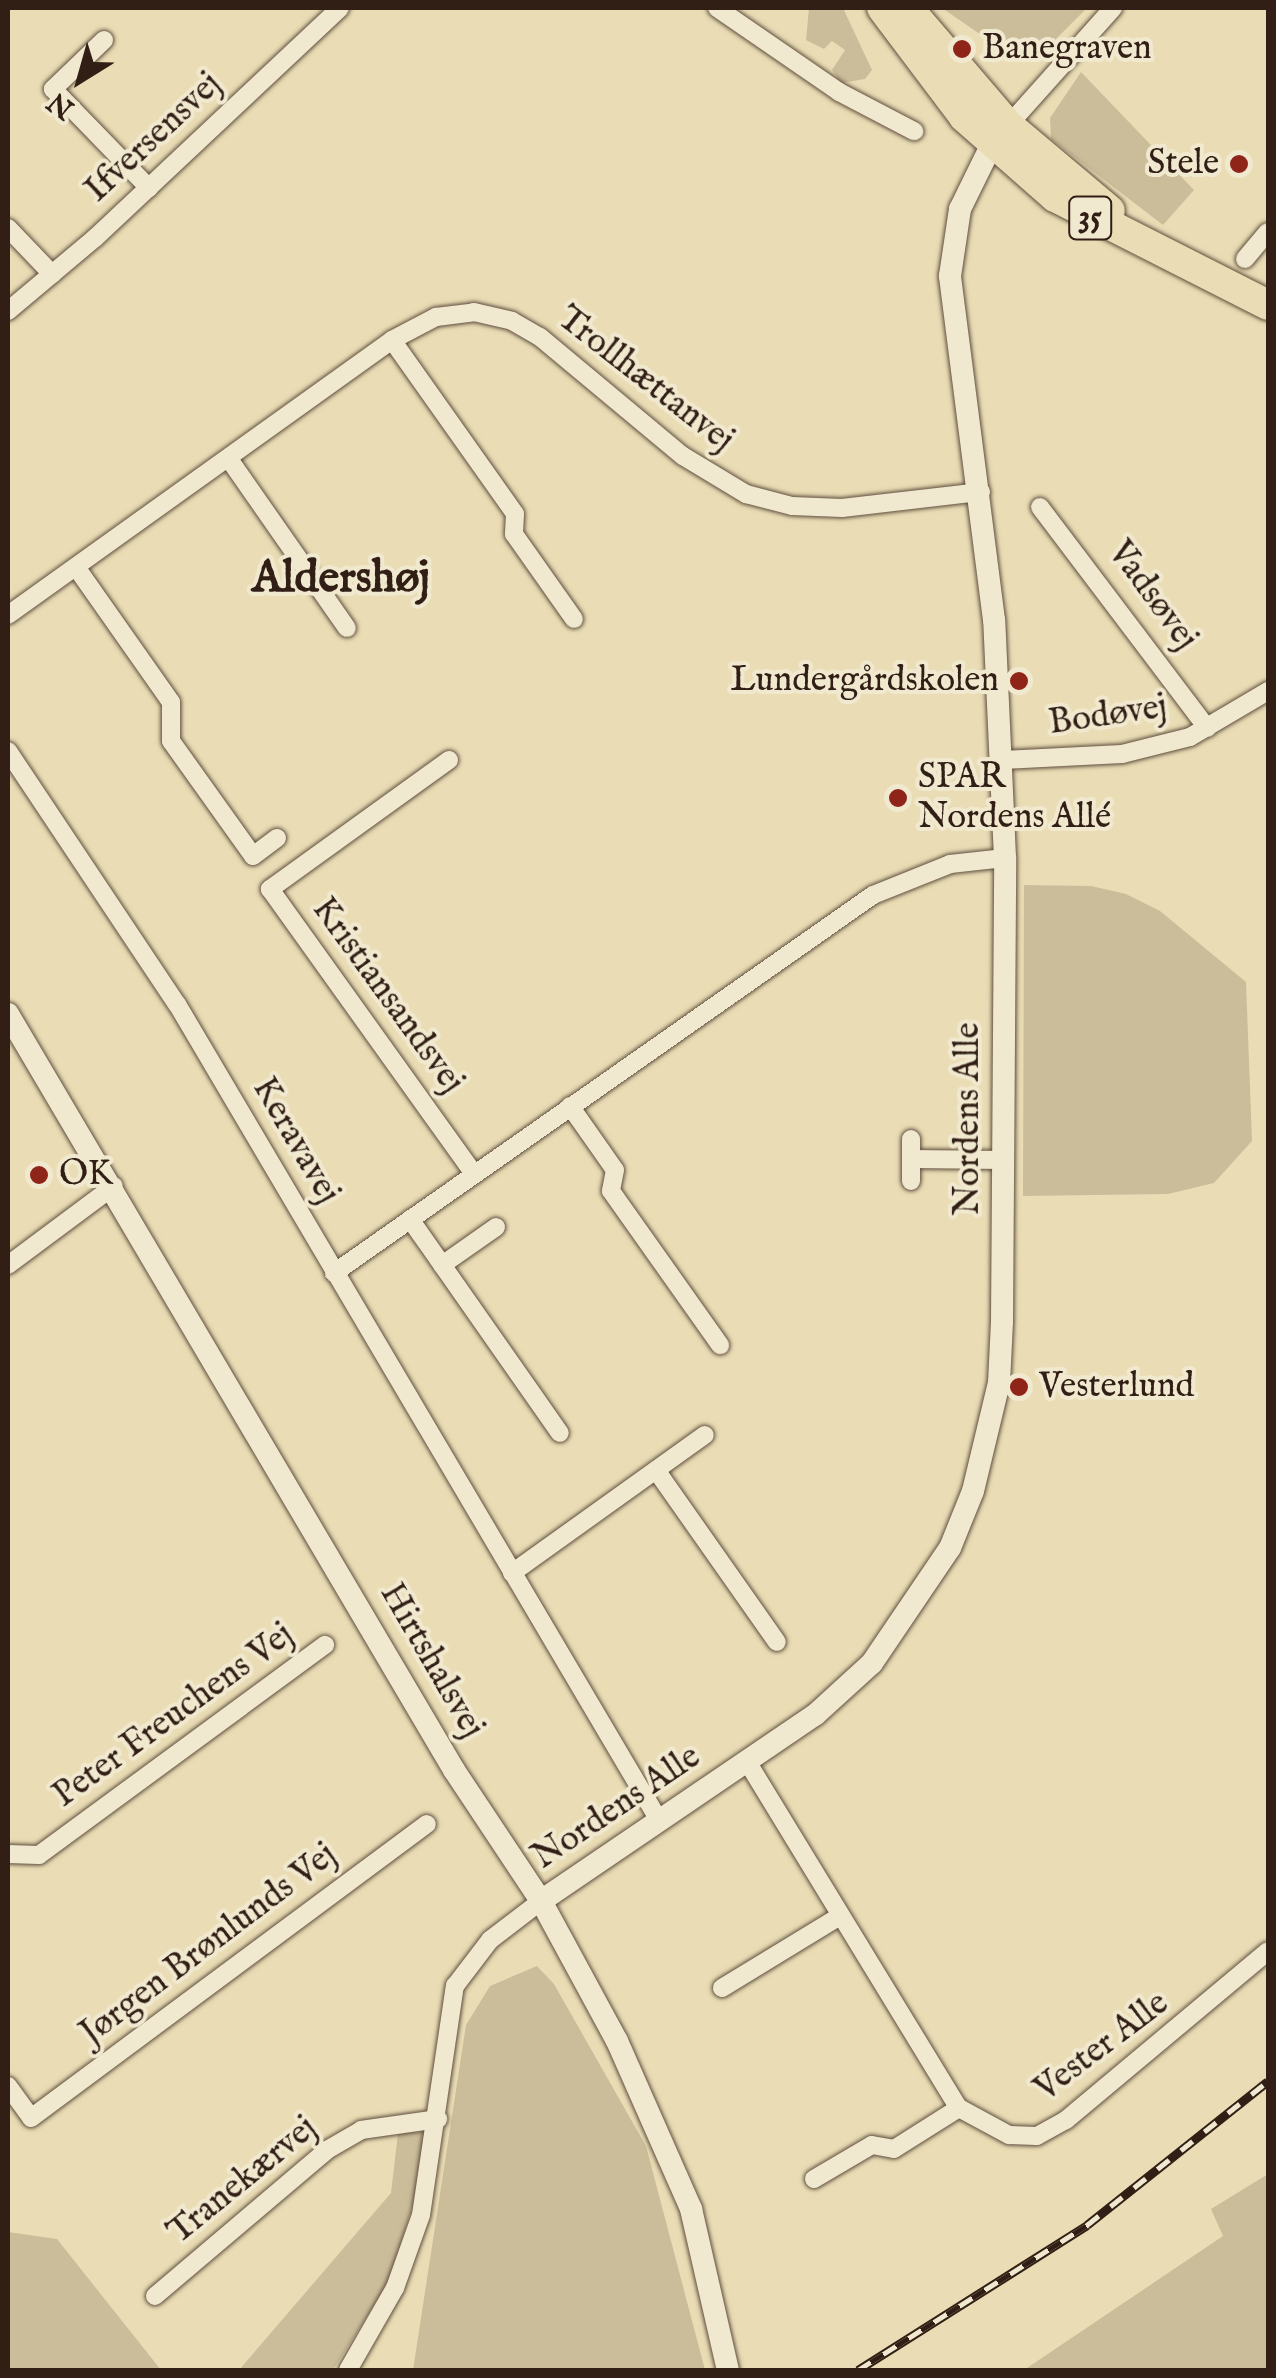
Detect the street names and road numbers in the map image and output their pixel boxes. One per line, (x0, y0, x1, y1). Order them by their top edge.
street label: Ifversensvej (77, 64, 231, 212)
road number: 35 (1068, 191, 1112, 245)
street label: Trollhættanvej (548, 298, 742, 462)
street label: Vadsøvej (1098, 533, 1206, 659)
street label: Bodøvej (1046, 687, 1170, 745)
street label: Kristiansandsvej (302, 890, 472, 1102)
street label: Nordens Alle (948, 1023, 990, 1215)
street label: Keravavej (242, 1070, 348, 1212)
street label: Hirtshalsvej (370, 1576, 492, 1746)
street label: Peter Freuchens Vej (46, 1615, 302, 1817)
street label: Nordens Alle (525, 1737, 709, 1879)
street label: Jørgen Brønlunds Vej (73, 1835, 345, 2055)
street label: Vester Alle (1027, 1983, 1177, 2111)
street label: Tranekærvej (160, 2108, 326, 2254)

